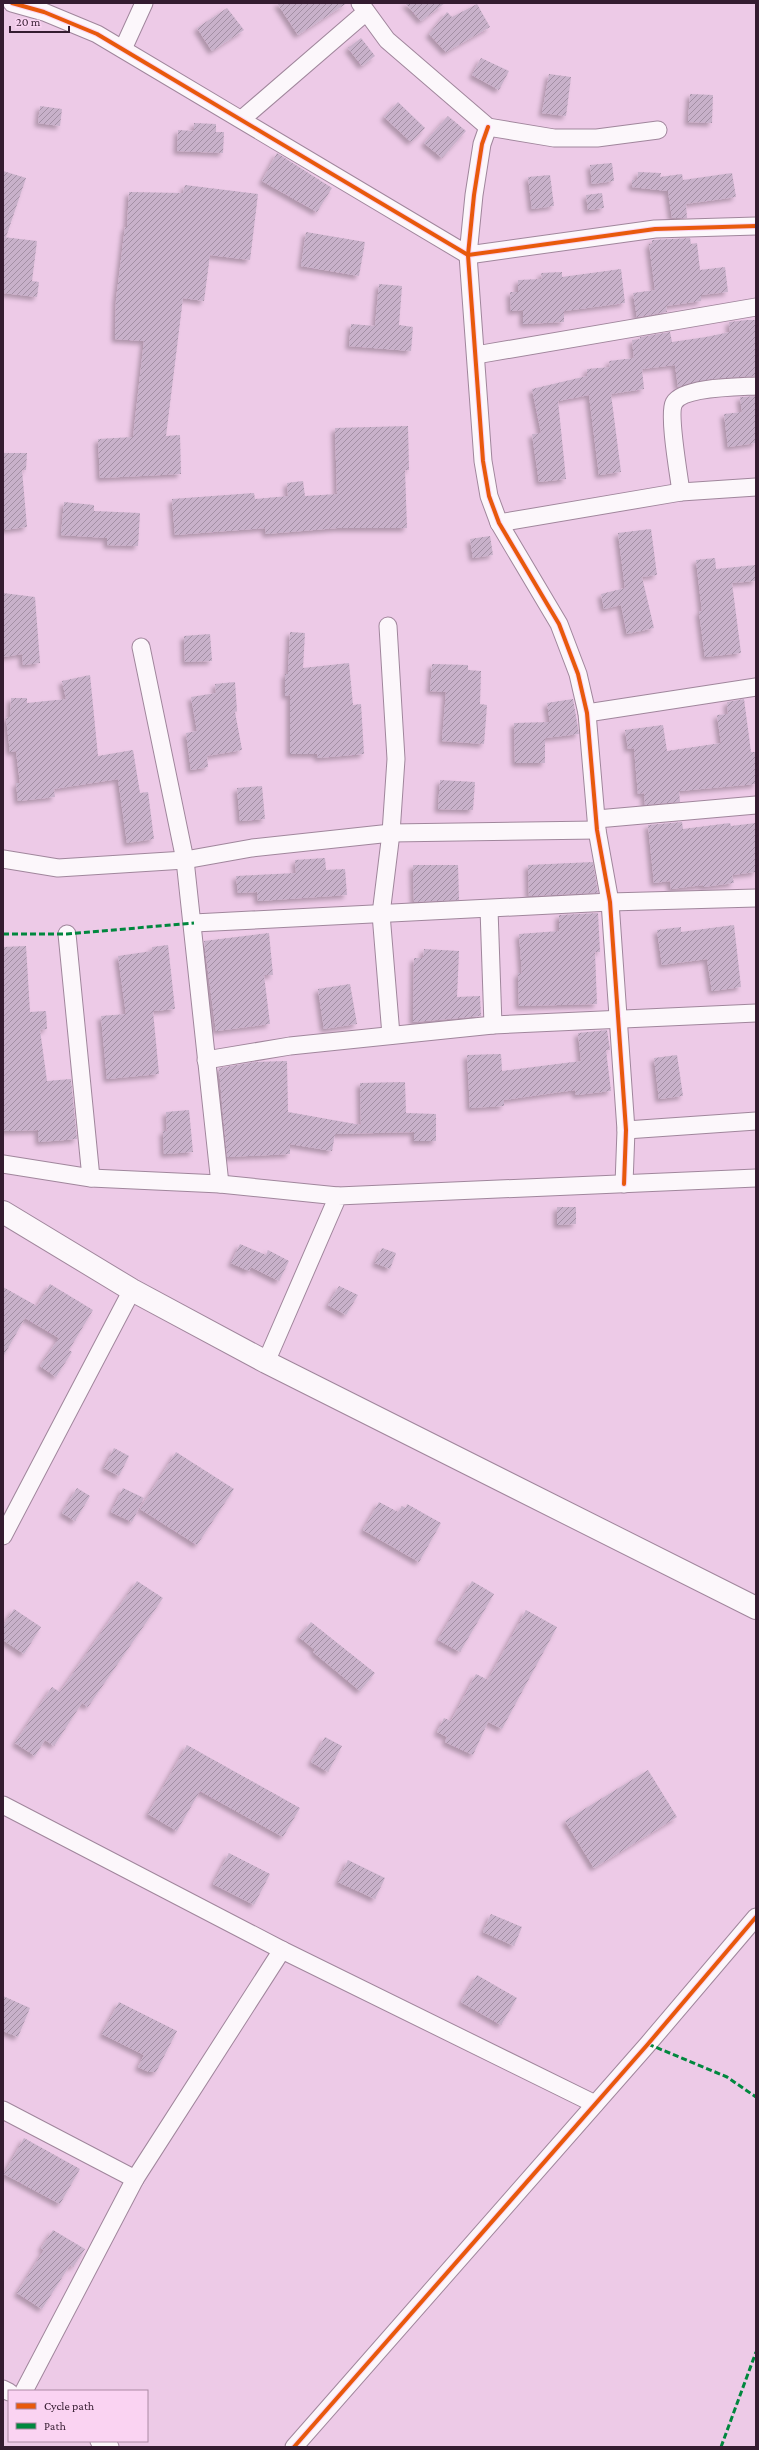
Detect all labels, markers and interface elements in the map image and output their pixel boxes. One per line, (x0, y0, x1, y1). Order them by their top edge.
scale bar (10, 8, 69, 34)
text: 20 m (16, 15, 41, 29)
legend (8, 2390, 148, 2442)
text: Cycle path (44, 2399, 95, 2413)
text: Path (44, 2419, 66, 2433)

